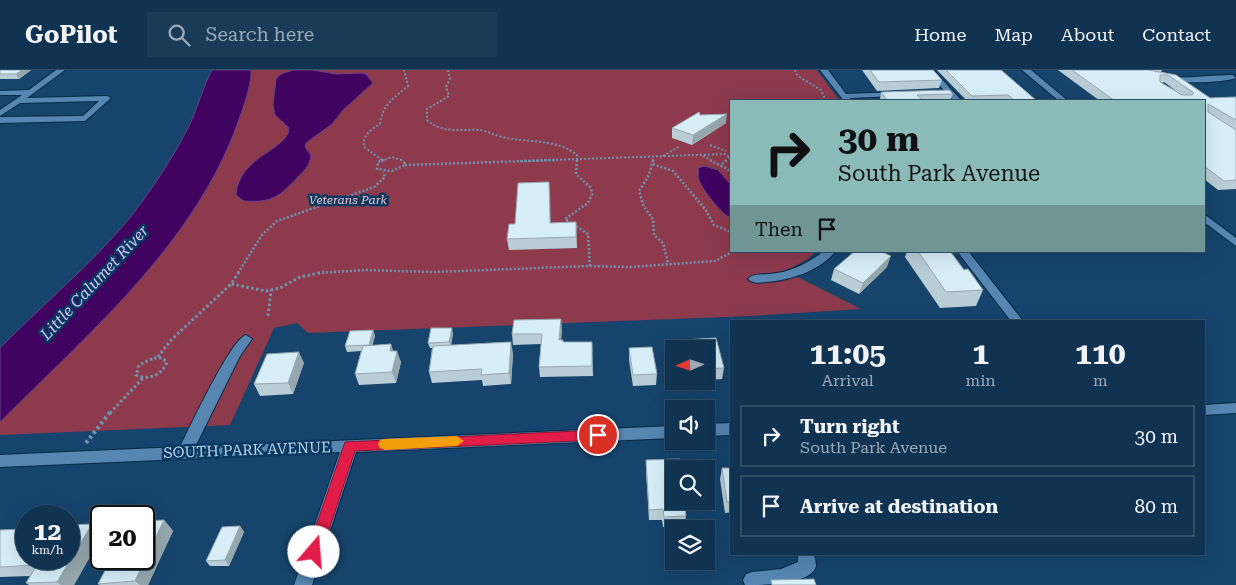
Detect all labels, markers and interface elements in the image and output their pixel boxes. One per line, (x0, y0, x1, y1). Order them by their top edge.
search box (147, 12, 497, 57)
text: GoPilot (25, 21, 117, 49)
icon: search (165, 21, 193, 49)
text: Search here (205, 23, 314, 46)
text: Home (914, 24, 966, 45)
text: Map (994, 24, 1033, 45)
text: About (1061, 24, 1114, 45)
text: Contact (1142, 24, 1211, 45)
text: 30 m (838, 119, 920, 160)
icon: right (755, 120, 820, 185)
text: South Park Avenue (838, 161, 1040, 186)
park label: Veterans Park (309, 193, 387, 207)
icon: arrive (813, 215, 841, 243)
text: Then (755, 218, 803, 241)
water label: Little Calumet River (36, 221, 153, 344)
text: 11:05 (809, 336, 886, 371)
text: 1 (972, 336, 989, 371)
text: 110 (1075, 336, 1125, 371)
north arrow (665, 340, 715, 390)
map controls (665, 340, 715, 570)
text: Arrival (822, 371, 874, 390)
text: min (966, 371, 996, 390)
text: m (1093, 371, 1108, 390)
button: sound (665, 400, 715, 450)
pin (577, 414, 619, 456)
text: Turn right (800, 415, 900, 438)
icon: arrive (584, 421, 612, 449)
icon: right (757, 422, 785, 450)
text: 30 m (1135, 425, 1178, 448)
street label: SOUTH PARK AVENUE (163, 438, 331, 462)
text: South Park Avenue (800, 438, 947, 457)
button: search (665, 460, 715, 510)
icon: arrive (757, 492, 785, 520)
text: Arrive at destination (800, 495, 998, 518)
text: 80 m (1135, 495, 1178, 518)
speed limit sign: 20 (90, 505, 155, 570)
text: 12 (33, 517, 62, 546)
button: layers (665, 520, 715, 570)
position arrow (287, 525, 339, 577)
text: km/h (31, 543, 64, 557)

